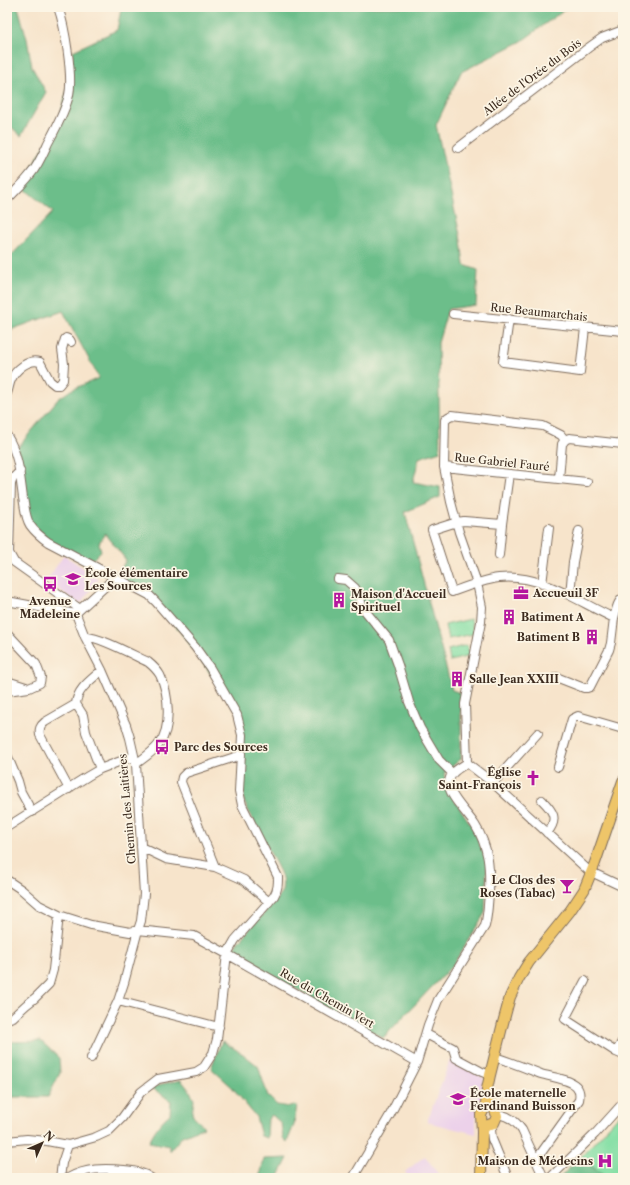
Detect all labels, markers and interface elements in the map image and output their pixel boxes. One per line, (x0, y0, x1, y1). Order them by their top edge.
street label: Allée de l'Orée du Bois (479, 35, 584, 119)
street label: Rue Beaumarchais (490, 300, 588, 324)
street label: Rue Gabriel Fauré (454, 450, 550, 474)
place label: École élémentaire Les Sources (85, 566, 188, 593)
school or university icon: École élémentaire Les Sources (64, 570, 82, 588)
bus stop icon: Avenue Madeleine (41, 575, 59, 593)
office icon: Accueuil 3F (512, 584, 530, 602)
place label: Accueuil 3F (532, 586, 599, 600)
place label: Maison d'Accueil Spirituel (351, 587, 447, 614)
building icon: Maison d'Accueil Spirituel (330, 591, 348, 609)
place label: Avenue Madeleine (20, 594, 81, 621)
building icon: Batiment A (500, 608, 518, 626)
place label: Batiment A (521, 610, 585, 624)
building icon: Batiment B (583, 628, 601, 646)
place label: Batiment B (517, 630, 580, 644)
building icon: Salle Jean XXIII (448, 670, 466, 688)
place label: Salle Jean XXIII (469, 672, 559, 686)
bus stop icon: Parc des Sources (153, 738, 171, 756)
place label: Parc des Sources (174, 740, 268, 754)
street label: Chemin des Laitières (115, 753, 139, 865)
place label: Église Saint-François (438, 765, 521, 792)
church icon: Église Saint-François (524, 769, 542, 787)
place label: Le Clos des Roses (Tabac) (480, 873, 556, 900)
bar icon: Le Clos des Roses (Tabac) (558, 877, 576, 895)
street label: Rue du Chemin Vert (277, 965, 377, 1031)
place label: École maternelle Ferdinand Buisson (470, 1086, 576, 1113)
school or university icon: École maternelle Ferdinand Buisson (449, 1090, 467, 1108)
north arrow (22, 1123, 62, 1163)
text: N (41, 1128, 58, 1145)
hospital icon: Maison de Médecins (596, 1152, 614, 1170)
place label: Maison de Médecins (478, 1154, 593, 1168)

